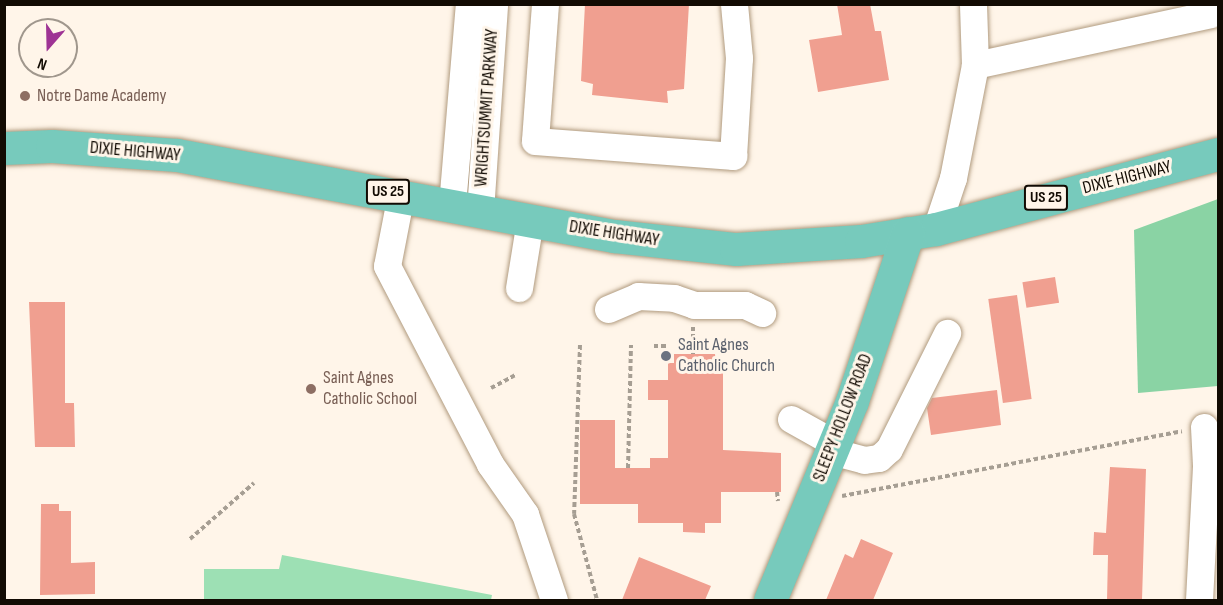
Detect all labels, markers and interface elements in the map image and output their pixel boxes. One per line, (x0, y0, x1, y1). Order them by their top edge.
north arrow (18, 18, 78, 78)
street label: WRIGHTSUMMIT PARKWAY (471, 28, 503, 188)
text: N (35, 53, 50, 74)
place label: Notre Dame Academy (37, 85, 166, 107)
marker: Notre Dame Academy (18, 89, 32, 103)
street label: DIXIE HIGHWAY (89, 137, 181, 167)
street label: DIXIE HIGHWAY (1080, 157, 1174, 199)
road number: US 25 (366, 179, 410, 205)
road number: US 25 (1024, 185, 1068, 211)
street label: DIXIE HIGHWAY (568, 216, 660, 252)
place label: Saint Agnes Catholic Church (678, 335, 775, 378)
marker: Saint Agnes Catholic Church (659, 349, 673, 363)
street label: SLEEPY HOLLOW ROAD (809, 351, 877, 485)
place label: Saint Agnes Catholic School (323, 368, 417, 410)
marker: Saint Agnes Catholic School (304, 382, 318, 396)

